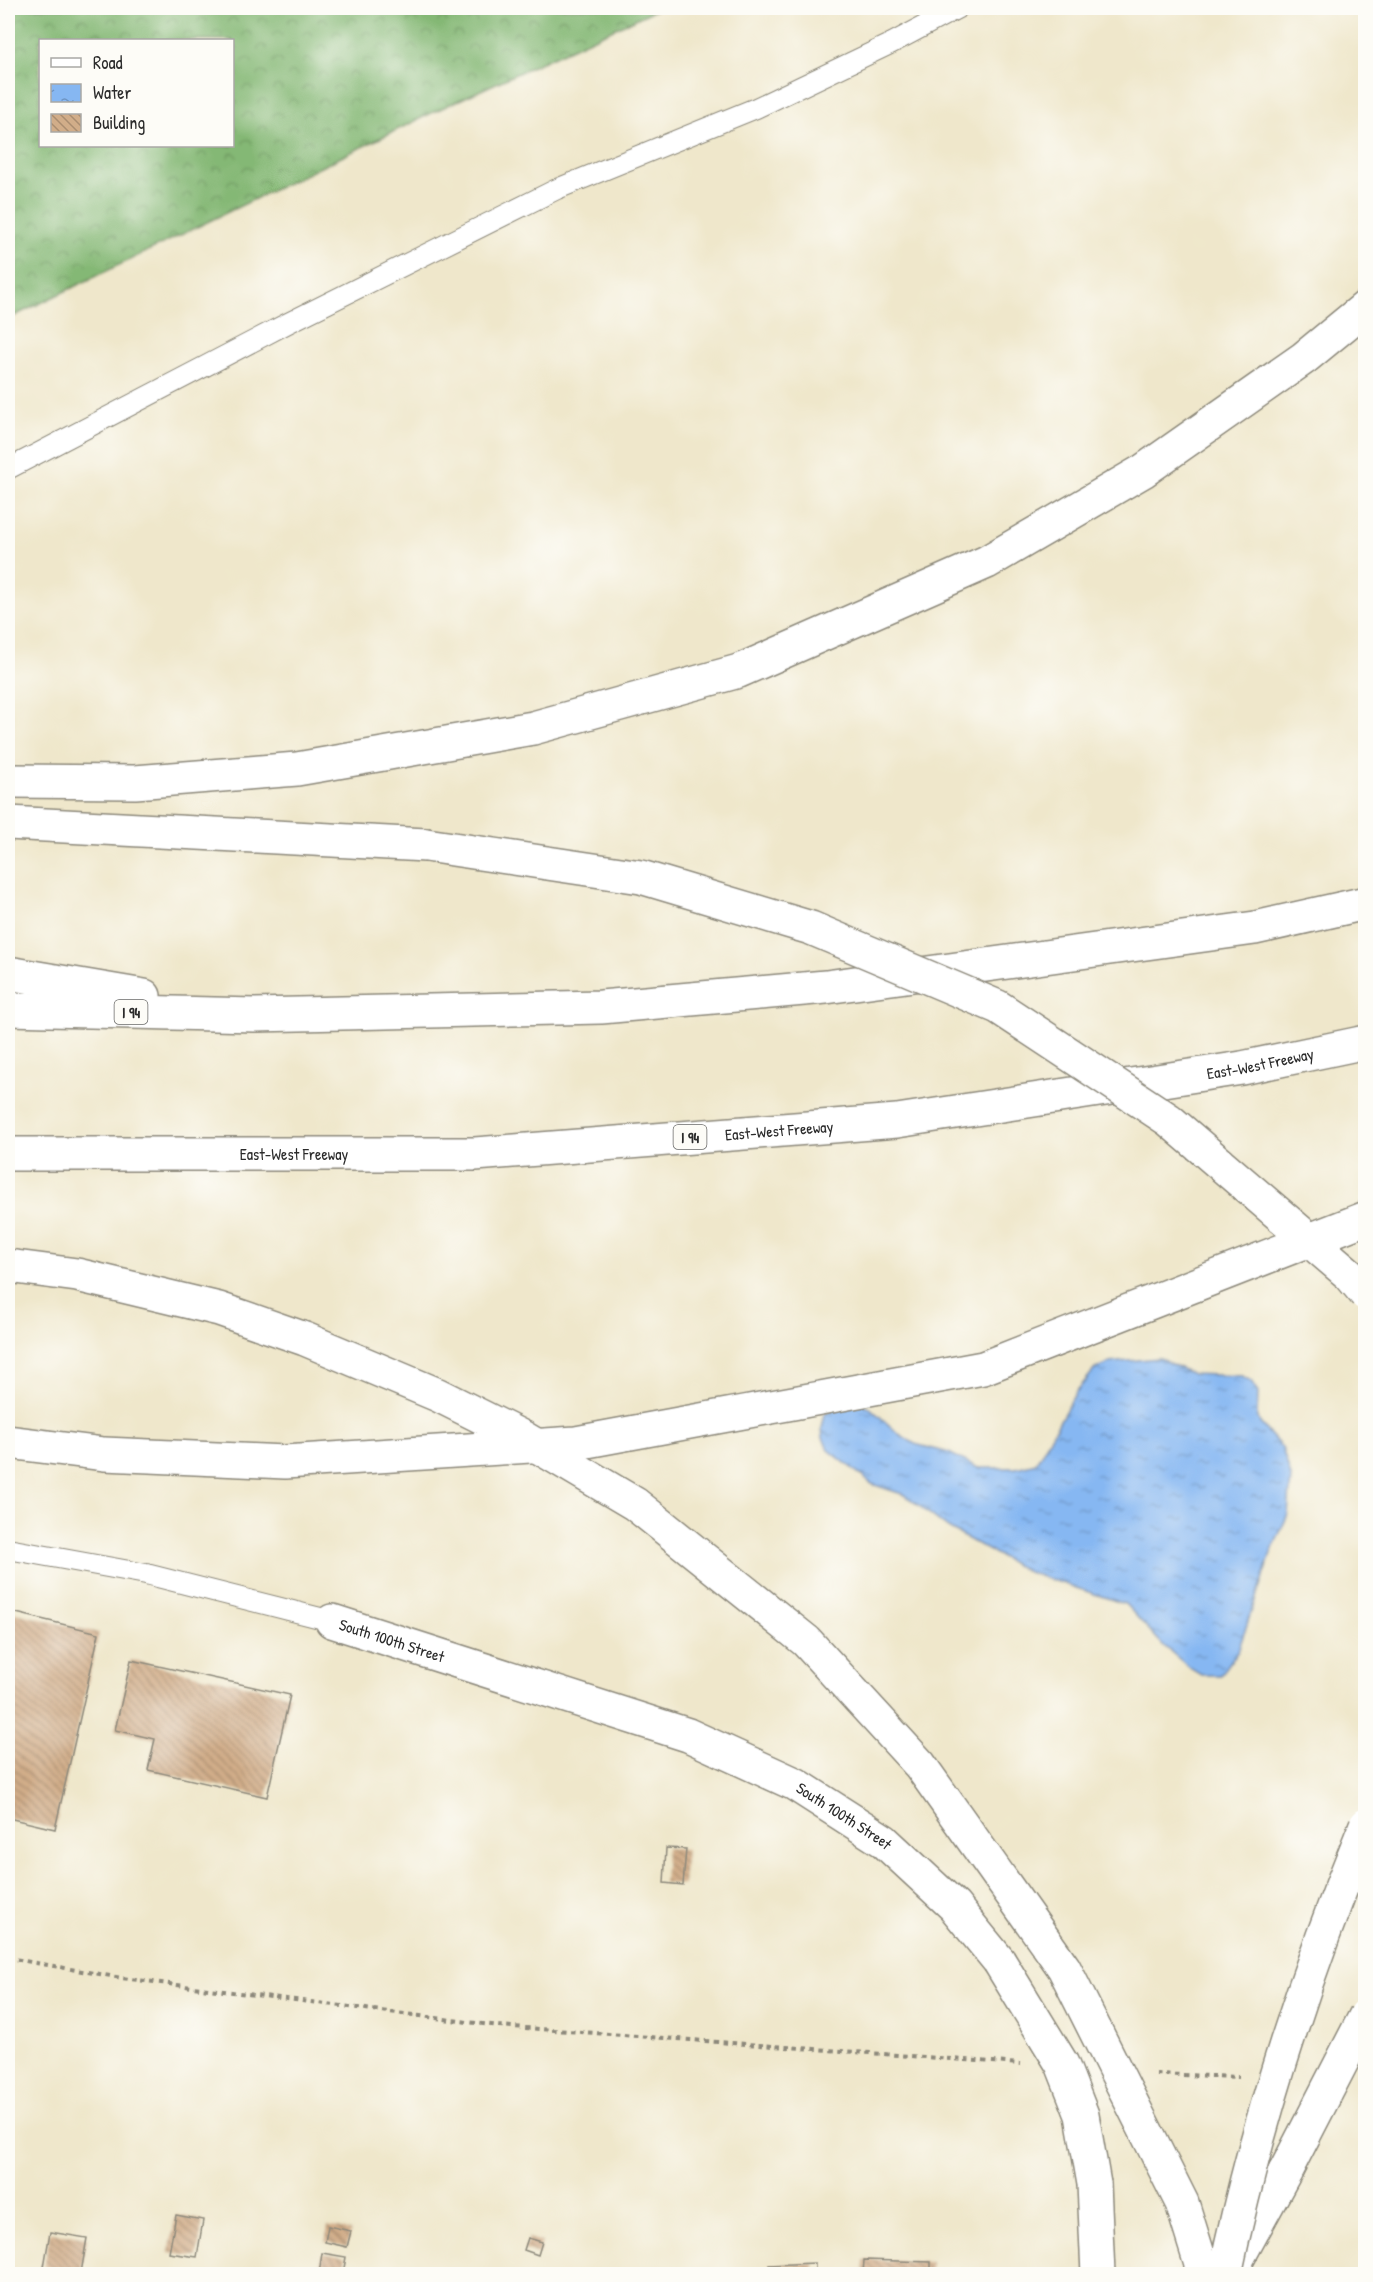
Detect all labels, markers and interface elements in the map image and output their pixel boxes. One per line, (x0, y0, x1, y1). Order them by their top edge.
legend (39, 39, 234, 147)
text: Road (93, 50, 123, 75)
text: Water (93, 80, 131, 105)
text: Building (93, 110, 145, 135)
road number: I 94 (114, 1000, 148, 1024)
street label: East-West Freeway (1205, 1042, 1316, 1084)
street label: East-West Freeway (724, 1115, 834, 1145)
road number: I 94 (674, 1125, 706, 1149)
street label: East-West Freeway (240, 1143, 348, 1165)
street label: South 100th Street (336, 1613, 448, 1668)
street label: South 100th Street (792, 1777, 897, 1855)

